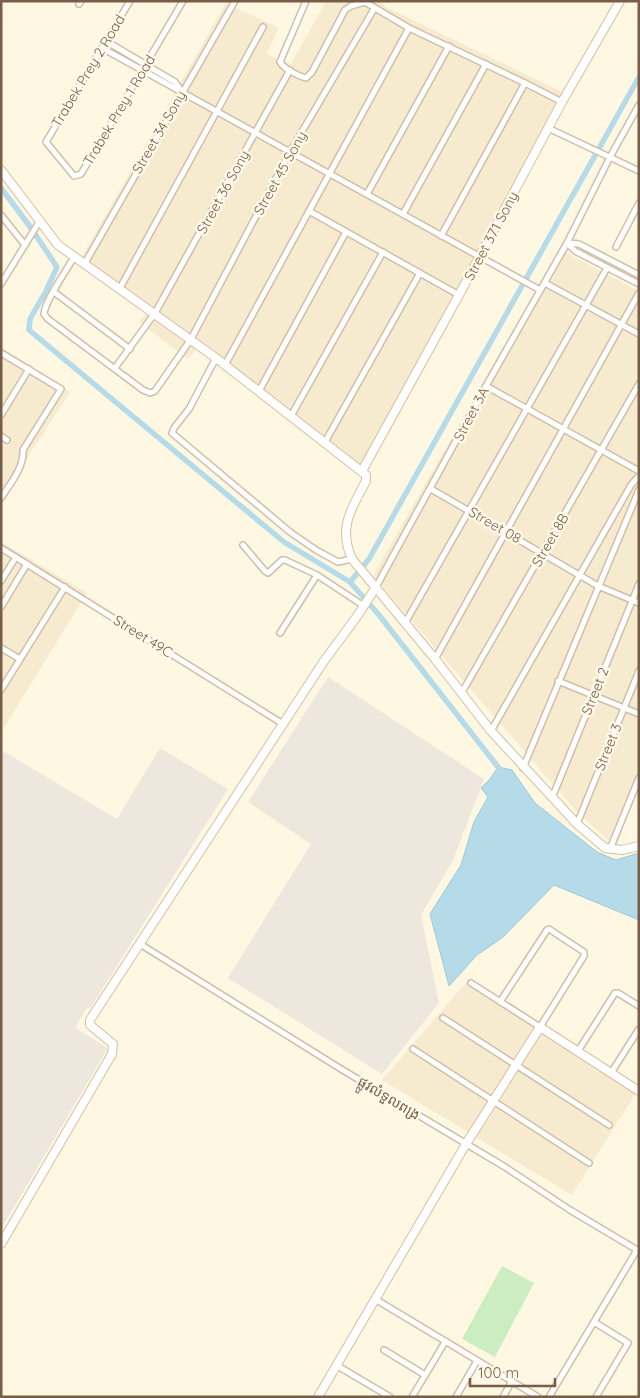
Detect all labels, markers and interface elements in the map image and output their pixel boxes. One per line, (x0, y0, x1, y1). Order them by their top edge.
street label: Trabek Prey 2 Road (47, 11, 129, 131)
street label: Trabek Prey 1 Road (79, 51, 159, 169)
street label: Street 34 Sony (128, 87, 190, 177)
street label: Street 45 Sony (250, 128, 310, 218)
street label: Street 36 Sony (193, 147, 253, 237)
street label: Street 371 Sony (460, 188, 522, 284)
street label: Street 3A (449, 384, 493, 444)
street label: Street 08 (465, 503, 525, 547)
street label: Street 8B (528, 510, 572, 570)
street label: Street 49C (110, 611, 176, 661)
street label: Street 2 (577, 664, 613, 717)
street label: Street 3 (590, 721, 626, 773)
street label: ផ្លូវលំទួលពង្រ (353, 1072, 423, 1126)
scale bar (470, 1356, 555, 1388)
text: 100 m (478, 1363, 519, 1382)

